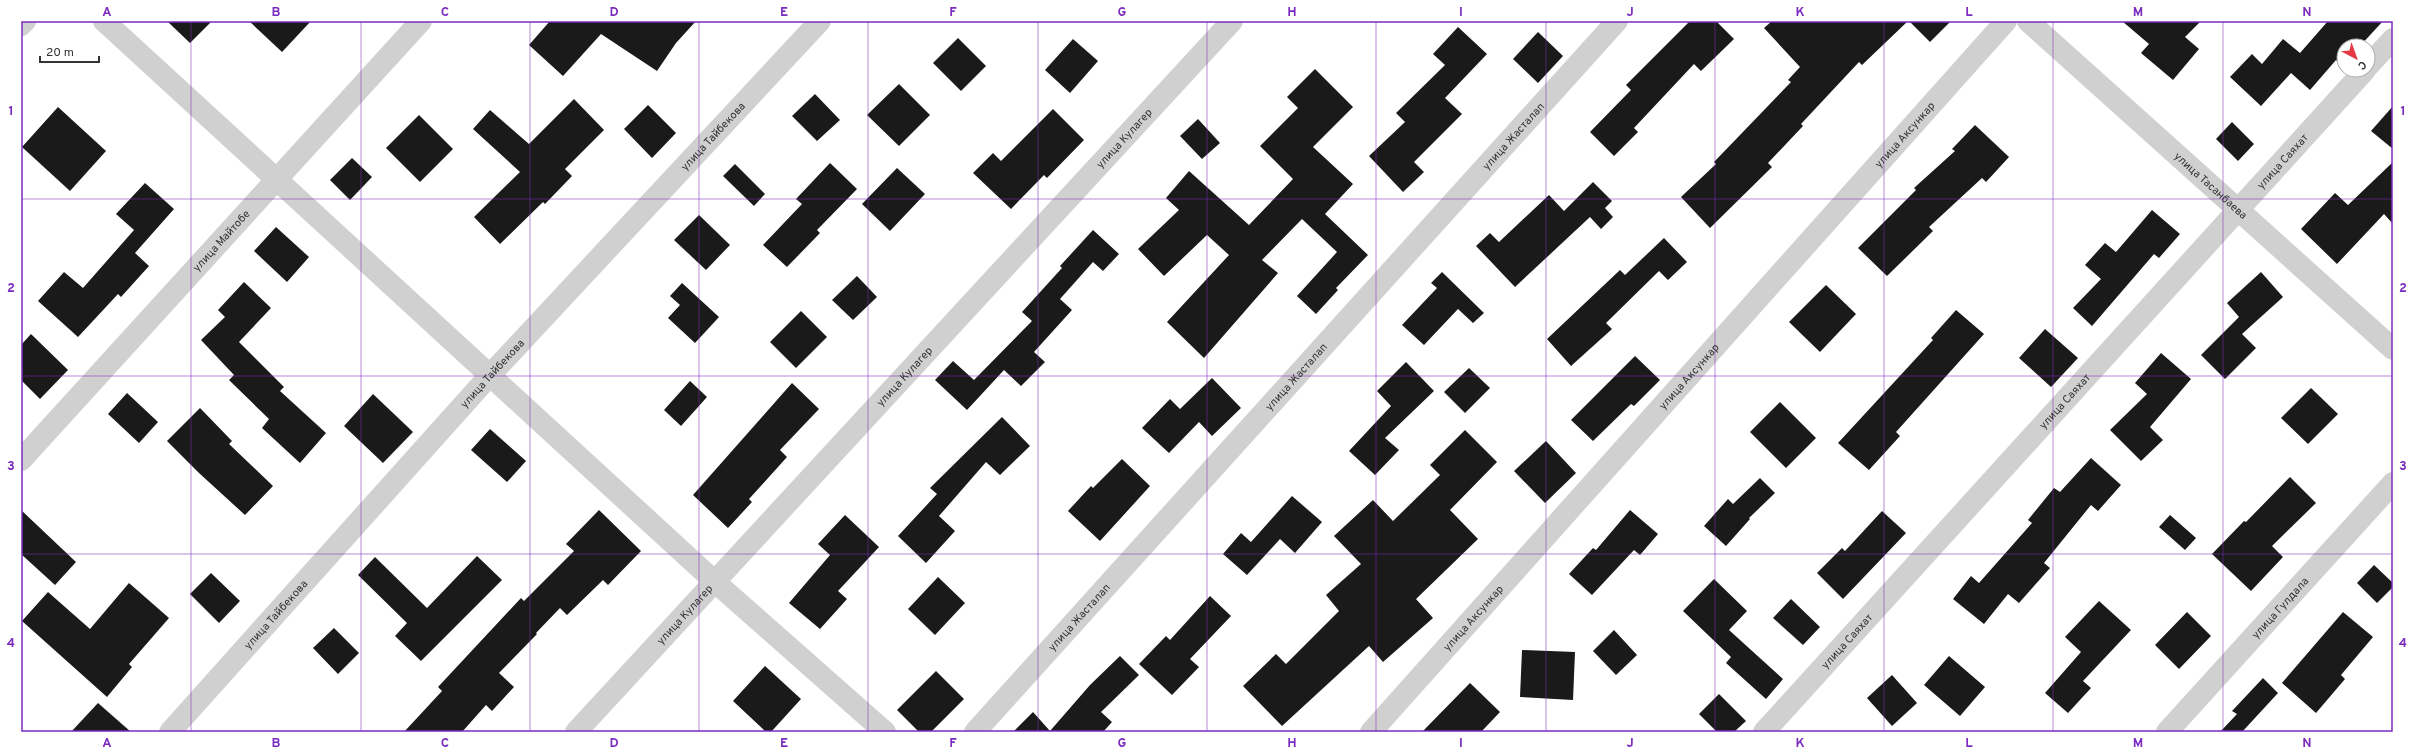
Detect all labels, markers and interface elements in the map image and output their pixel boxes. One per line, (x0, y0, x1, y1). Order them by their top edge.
text: A (102, 5, 112, 21)
text: B (272, 5, 281, 21)
text: C (441, 5, 449, 21)
text: D (609, 5, 619, 21)
text: E (780, 5, 788, 21)
text: F (949, 5, 957, 21)
text: G (1118, 5, 1127, 21)
text: H (1287, 5, 1297, 21)
text: I (1459, 5, 1463, 21)
text: J (1626, 5, 1634, 21)
text: K (1795, 5, 1805, 21)
text: L (1965, 5, 1973, 21)
text: M (2133, 5, 2143, 21)
text: N (2302, 5, 2312, 21)
scale bar (40, 38, 99, 64)
north arrow (2336, 38, 2376, 78)
text: 20 m (46, 45, 74, 61)
text: С (2355, 57, 2369, 72)
street label: улица Тайбекова (678, 99, 749, 174)
street label: улица Аксункар (1872, 99, 1938, 171)
street label: улица Жасталап (1480, 100, 1548, 173)
text: 1 (8, 104, 14, 120)
text: 1 (2400, 104, 2406, 120)
street label: улица Кулагер (1094, 106, 1156, 172)
street label: улица Саяхат (2254, 131, 2312, 192)
street label: улица Тасанбаева (2171, 150, 2250, 223)
street label: улица Майтобе (190, 207, 253, 275)
text: 2 (7, 281, 15, 297)
text: 2 (2399, 281, 2407, 297)
street label: улица Тайбекова (458, 337, 528, 411)
street label: улица Жасталап (1263, 340, 1331, 414)
street label: улица Аксункар (1656, 341, 1723, 413)
street label: улица Кулагер (874, 344, 936, 410)
street label: улица Саяхат (2036, 371, 2094, 432)
text: 3 (7, 459, 15, 475)
text: 3 (2399, 459, 2407, 475)
street label: улица Гулдала (2249, 574, 2312, 642)
street label: улица Тайбекова (241, 577, 311, 653)
street label: улица Жасталап (1046, 581, 1114, 654)
street label: улица Кулагер (654, 582, 716, 648)
street label: улица Аксункар (1440, 583, 1507, 655)
street label: улица Саяхат (1819, 611, 1876, 672)
text: 4 (7, 636, 15, 652)
text: 4 (2399, 636, 2407, 652)
text: A (102, 736, 112, 752)
text: B (272, 736, 281, 752)
text: C (441, 736, 449, 752)
text: D (609, 736, 619, 752)
text: E (780, 736, 788, 752)
text: F (949, 736, 957, 752)
text: G (1118, 736, 1127, 752)
text: H (1287, 736, 1297, 752)
text: I (1459, 736, 1463, 752)
text: J (1626, 736, 1634, 752)
text: K (1795, 736, 1805, 752)
text: L (1965, 736, 1973, 752)
text: M (2133, 736, 2143, 752)
text: N (2302, 736, 2312, 752)

